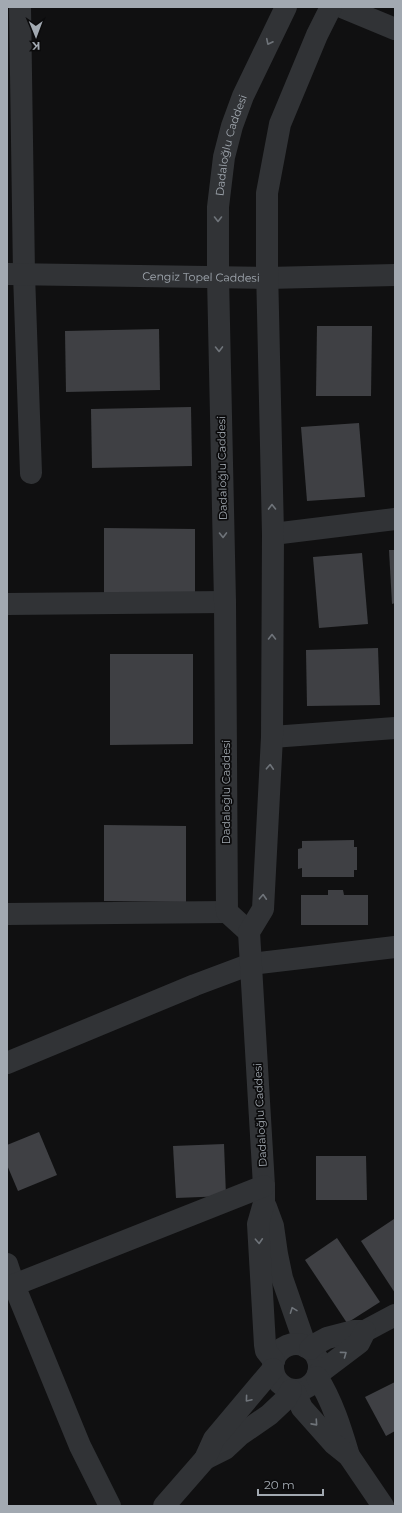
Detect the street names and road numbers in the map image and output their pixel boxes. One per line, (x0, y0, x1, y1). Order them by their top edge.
street label: Dadaloğlu Caddesi (212, 93, 250, 197)
street label: Cengiz Topel Caddesi (142, 269, 260, 285)
street label: Dadaloğlu Caddesi (214, 416, 230, 520)
street label: Dadaloğlu Caddesi (219, 740, 233, 844)
street label: Dadaloğlu Caddesi (250, 1063, 270, 1167)

